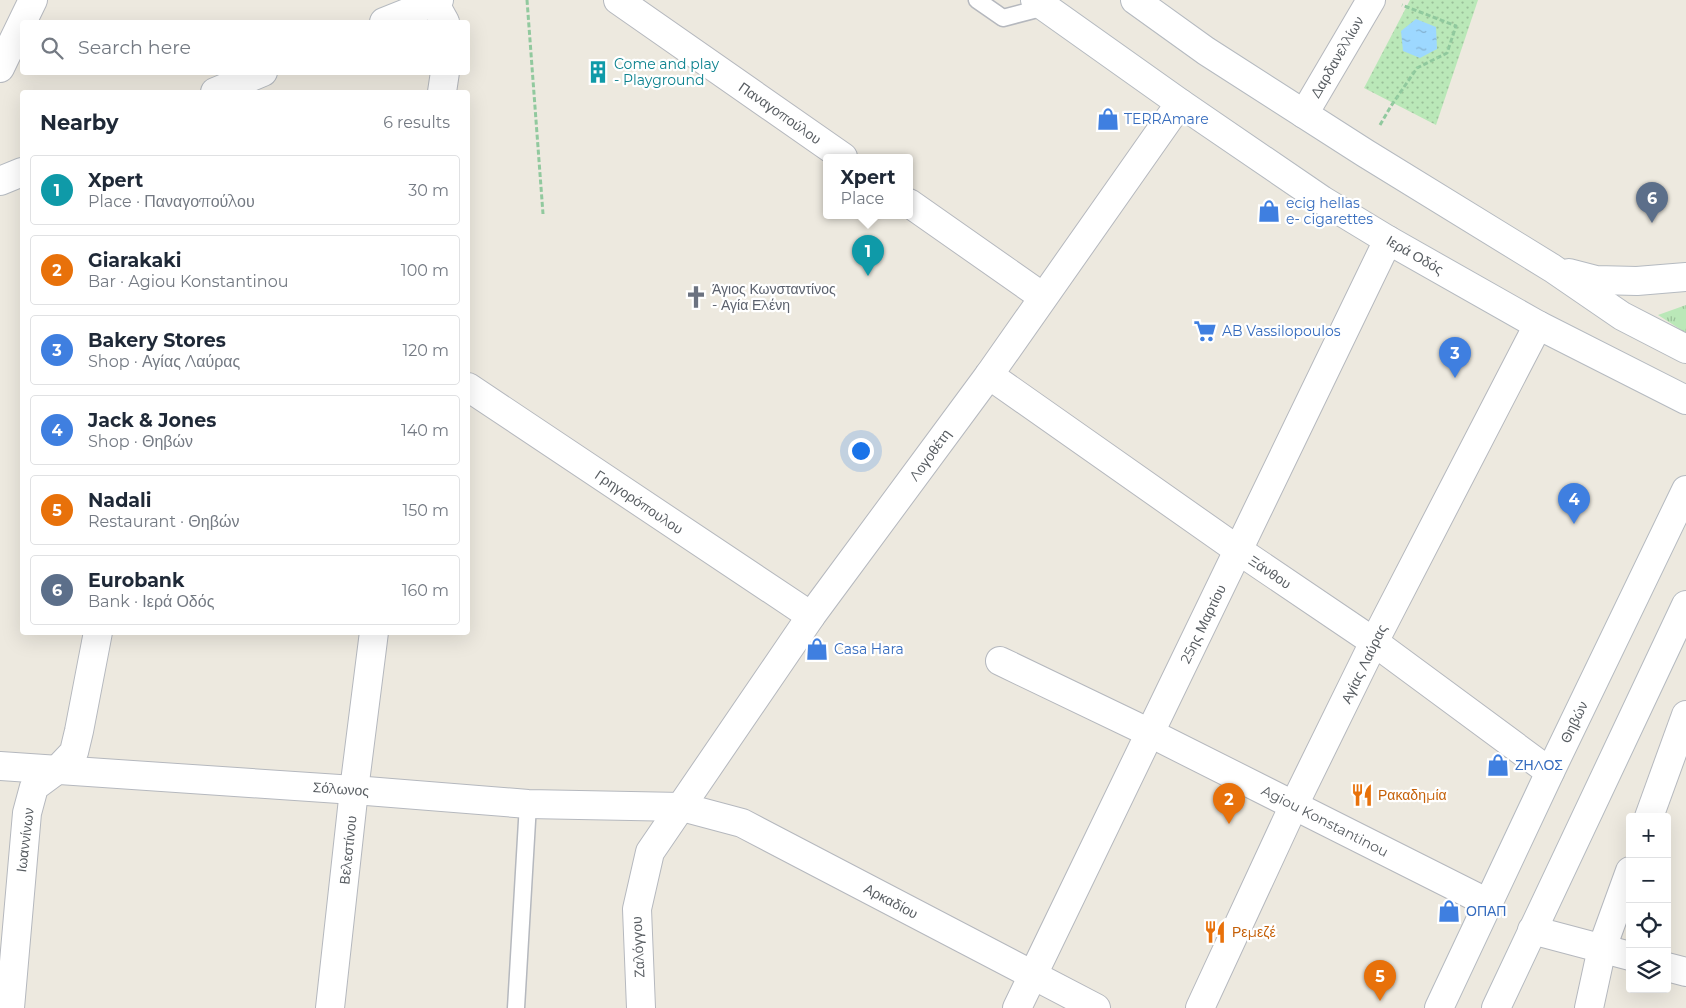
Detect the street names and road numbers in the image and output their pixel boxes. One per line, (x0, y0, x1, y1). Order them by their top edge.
street label: Δαρδανελλίων (1306, 13, 1368, 101)
street label: Παναγοπούλου (735, 78, 825, 148)
street label: Ιερά Οδός (1383, 231, 1447, 279)
street label: Λογοθέτη (905, 426, 955, 484)
street label: Γρηγορόπουλου (591, 466, 687, 538)
street label: Ξάνθου (1245, 551, 1295, 593)
street label: 25ης Μαρτίου (1176, 582, 1230, 666)
street label: Αγίας Λαύρας (1337, 621, 1391, 707)
street label: Θηβών (1556, 698, 1592, 746)
street label: Σόλωνος (312, 778, 370, 800)
street label: Agiou Konstantinou (1258, 781, 1392, 861)
street label: Ιωαννίνων (12, 807, 38, 873)
street label: Βελεστίνου (335, 815, 361, 885)
street label: Αρκαδίου (861, 879, 921, 923)
street label: Ζαλόγγου (627, 916, 649, 978)

